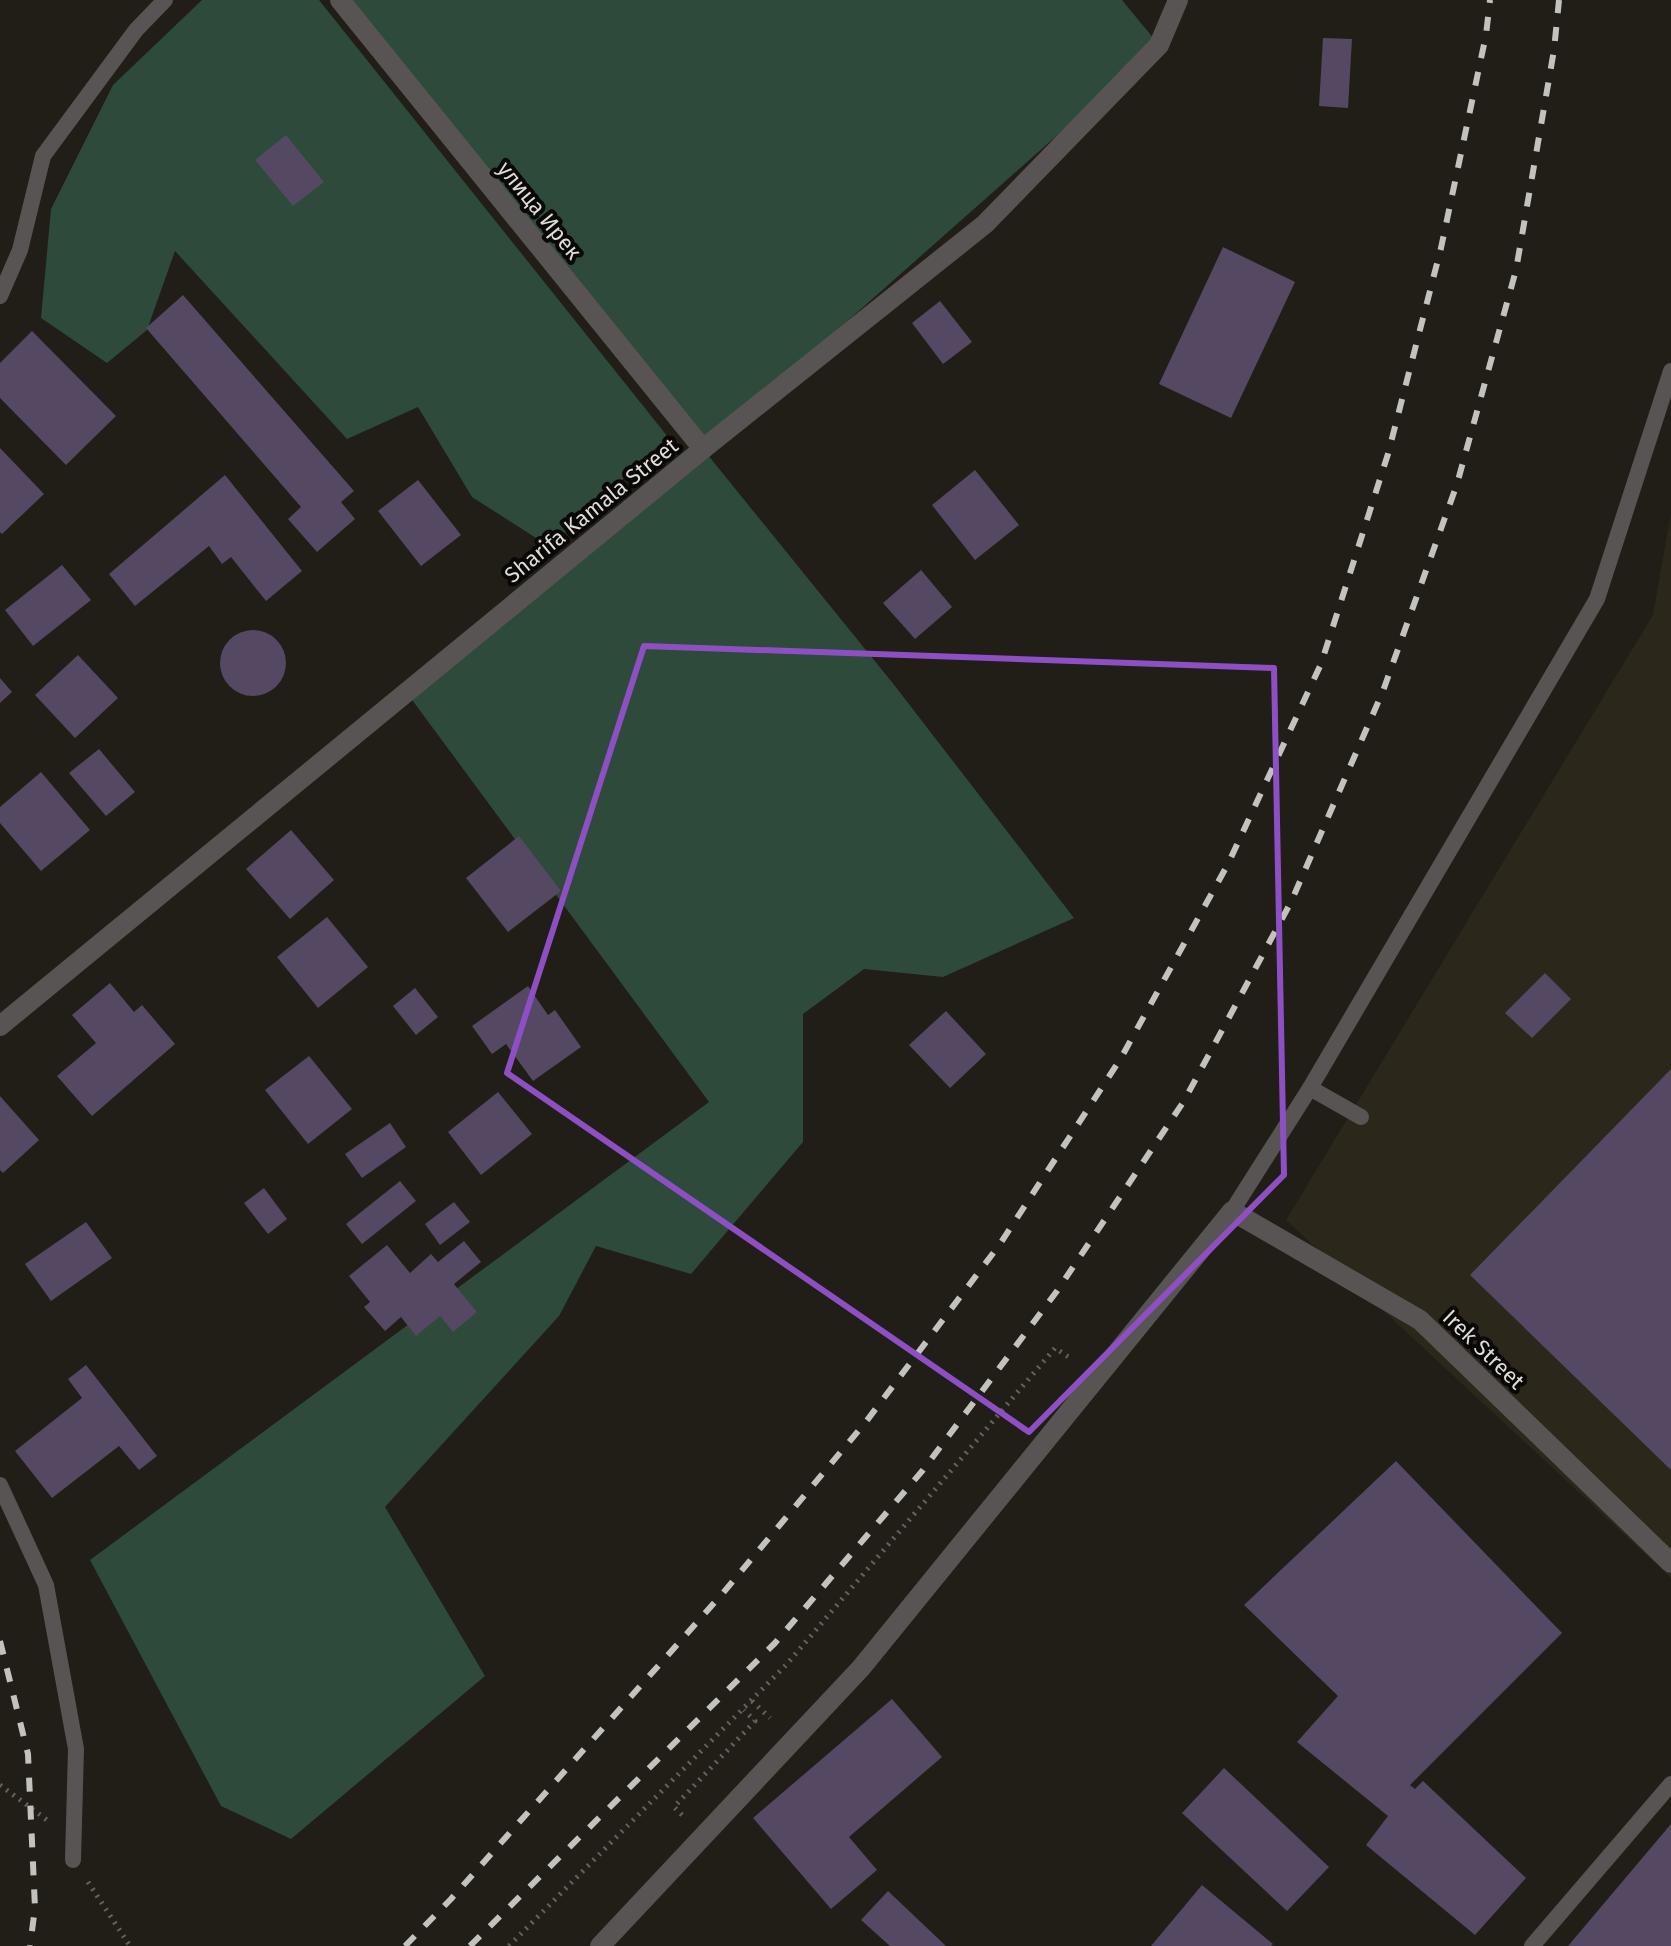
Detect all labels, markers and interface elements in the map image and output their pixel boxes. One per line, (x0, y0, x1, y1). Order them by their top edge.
street label: улица Ирек (492, 156, 588, 265)
street label: Sharifa Kamala Street (499, 432, 684, 589)
street label: Irek Street (1437, 1304, 1530, 1395)

